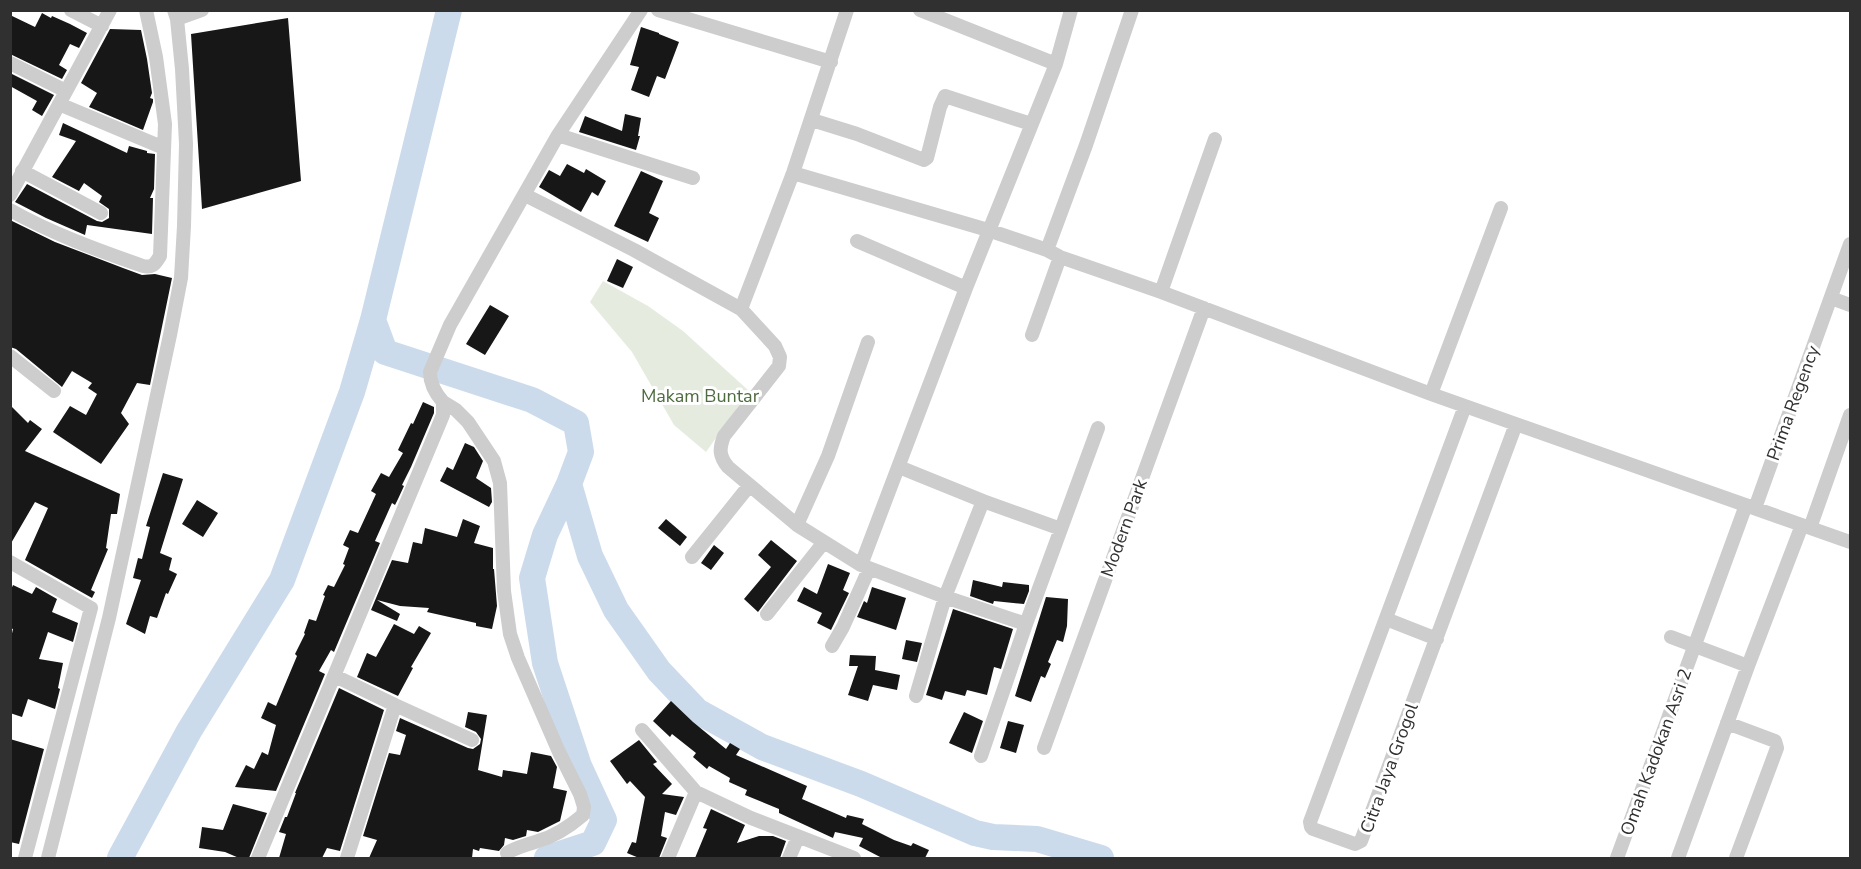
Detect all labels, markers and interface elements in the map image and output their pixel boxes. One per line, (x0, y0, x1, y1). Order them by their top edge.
street label: Prima Regency (1761, 341, 1825, 464)
park label: Makam Buntar (641, 384, 760, 408)
street label: Modern Park (1095, 475, 1153, 580)
street label: Omah Kadokan Asri 2 (1615, 665, 1697, 839)
street label: Citra Jaya Grogol (1354, 699, 1424, 836)

